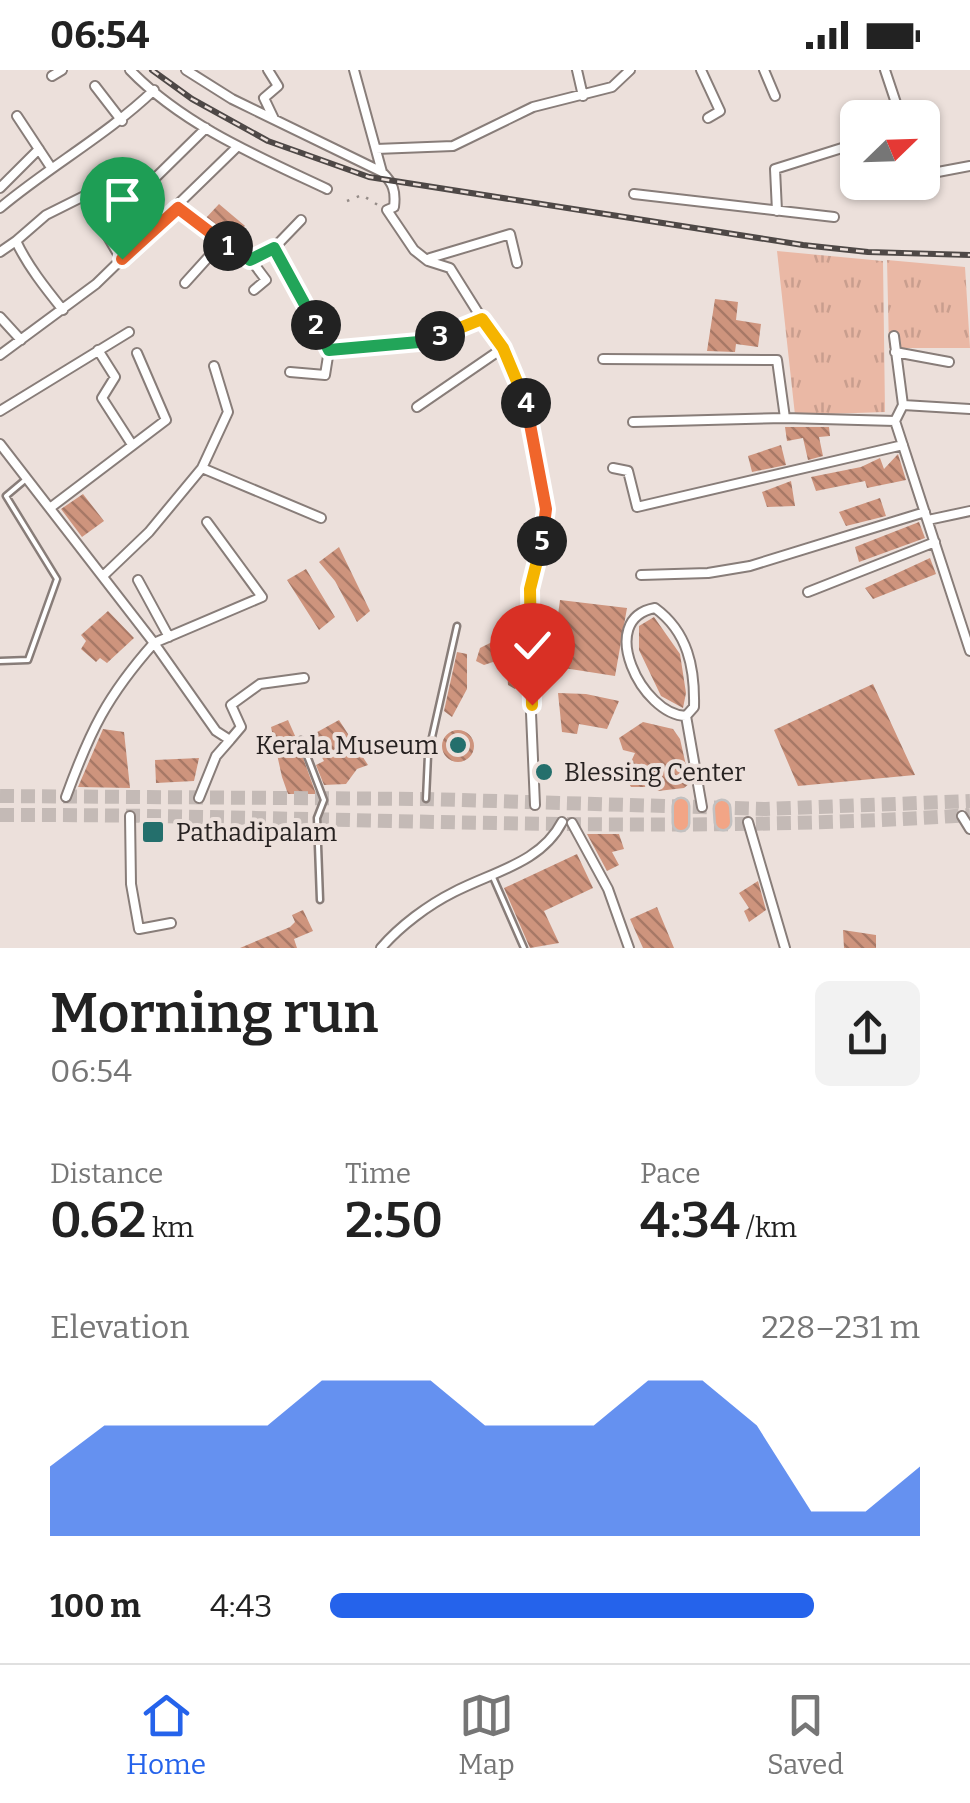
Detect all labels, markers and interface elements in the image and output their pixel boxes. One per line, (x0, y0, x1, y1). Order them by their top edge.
text: 06:54 (50, 12, 149, 58)
north arrow (840, 100, 940, 200)
map controls (840, 100, 940, 200)
pin (80, 157, 165, 260)
icon: arrive (95, 172, 150, 227)
pin: 1 (203, 221, 253, 271)
text: 1 (222, 229, 234, 262)
pin: 2 (291, 300, 341, 350)
text: 2 (308, 308, 324, 341)
pin: 3 (415, 311, 465, 361)
text: 3 (432, 319, 448, 352)
pin: 4 (501, 378, 551, 428)
text: 4 (517, 386, 535, 419)
pin: 5 (517, 516, 567, 566)
text: 5 (534, 524, 550, 557)
pin (490, 603, 575, 706)
icon: check (505, 618, 560, 673)
place label: Kerala Museum (255, 731, 438, 761)
marker: Kerala Museum (447, 734, 469, 756)
place label: Blessing Center (564, 758, 745, 788)
marker: Blessing Center (533, 761, 555, 783)
place label: Pathadipalam (176, 818, 337, 848)
marker: Pathadipalam (140, 819, 166, 845)
text: Morning run (50, 981, 378, 1047)
button: share (815, 981, 920, 1086)
text: 06:54 (50, 1052, 132, 1090)
text: Distance (50, 1157, 163, 1190)
text: Time (345, 1157, 411, 1190)
text: Pace (640, 1157, 700, 1190)
text: 0.62 (50, 1190, 146, 1250)
text: 2:50 (345, 1190, 443, 1250)
text: 4:34 (640, 1190, 740, 1250)
text: km (146, 1211, 194, 1244)
text: /km (740, 1211, 797, 1244)
text: Elevation (50, 1308, 190, 1346)
text: 228–231 m (761, 1308, 920, 1346)
text: 100 m (50, 1587, 141, 1625)
text: 4:43 (210, 1587, 272, 1625)
tab: Home (126, 1688, 206, 1781)
tab: Map (458, 1688, 515, 1781)
tab: Saved (767, 1688, 844, 1781)

